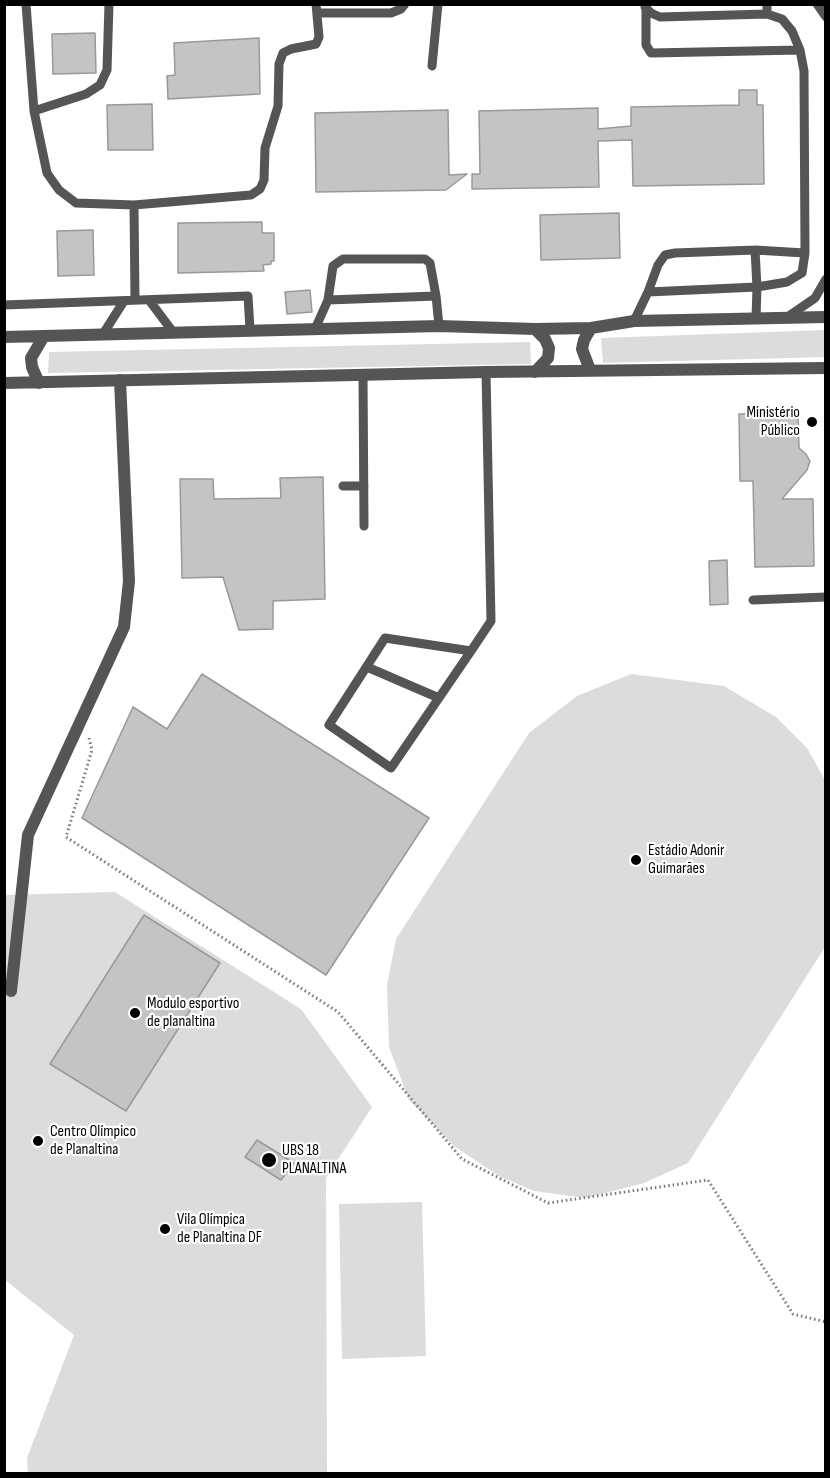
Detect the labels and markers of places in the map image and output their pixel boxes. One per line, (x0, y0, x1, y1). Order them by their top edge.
place label: Ministério Público (747, 403, 800, 441)
marker: Ministério Público (805, 415, 819, 429)
place label: Estádio Adonir Guimarães (648, 841, 724, 879)
marker: Estádio Adonir Guimarães (629, 853, 643, 867)
place label: Modulo esportivo de planaltina (147, 994, 239, 1032)
marker: Modulo esportivo de planaltina (128, 1006, 142, 1020)
place label: Centro Olímpico de Planaltina (50, 1122, 136, 1160)
marker: Centro Olímpico de Planaltina (31, 1134, 45, 1148)
place label: UBS 18 PLANALTINA (282, 1141, 346, 1179)
marker: UBS 18 PLANALTINA (260, 1151, 278, 1169)
place label: Vila Olímpica de Planaltina DF (177, 1210, 262, 1248)
marker: Vila Olímpica de Planaltina DF (158, 1222, 172, 1236)

